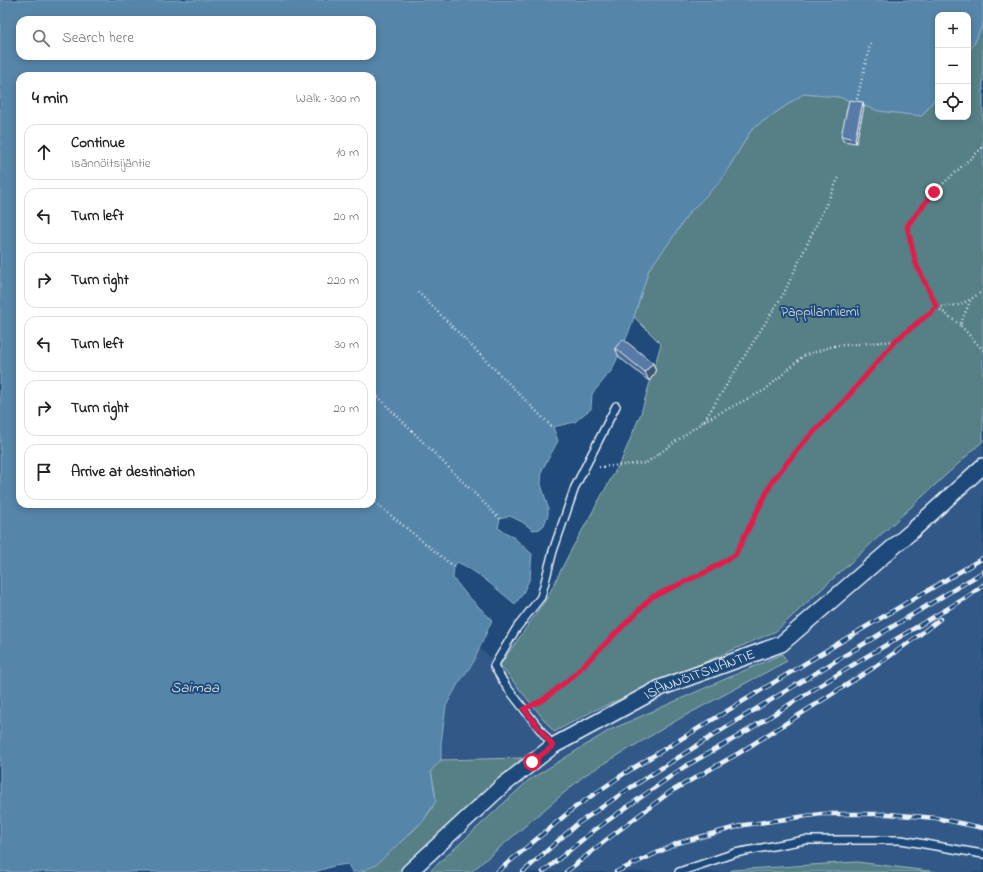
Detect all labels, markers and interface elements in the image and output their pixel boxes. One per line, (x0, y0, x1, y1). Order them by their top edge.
map controls (935, 12, 971, 120)
button: + (935, 12, 971, 48)
search box (16, 16, 376, 60)
icon: search (30, 27, 52, 49)
text: Search here (62, 27, 134, 49)
button: − (935, 48, 971, 84)
button: locate (935, 84, 971, 120)
text: 4 min (32, 86, 68, 111)
text: Walk · 300 m (296, 89, 360, 108)
text: Continue (71, 132, 125, 154)
icon: ahead (33, 141, 55, 163)
text: 10 m (336, 143, 359, 162)
text: Isännöitsijäntie (71, 154, 151, 173)
route end (925, 183, 943, 201)
icon: left (33, 205, 55, 227)
text: Turn left (71, 205, 124, 227)
text: 20 m (334, 207, 359, 226)
icon: right (33, 269, 55, 291)
text: Turn right (71, 269, 129, 291)
text: 220 m (327, 271, 359, 290)
park label: Pappilanniemi (781, 302, 859, 323)
icon: left (33, 333, 55, 355)
text: Turn left (71, 333, 124, 355)
text: 30 m (335, 335, 359, 354)
icon: right (33, 397, 55, 419)
text: Turn right (71, 397, 129, 419)
text: 20 m (334, 399, 359, 418)
icon: arrive (33, 461, 55, 483)
text: Arrive at destination (71, 461, 195, 483)
street label: ISÄNNÖITSIJÄNTIE (640, 644, 758, 705)
water label: Saimaa (171, 677, 220, 699)
route start (523, 753, 541, 771)

